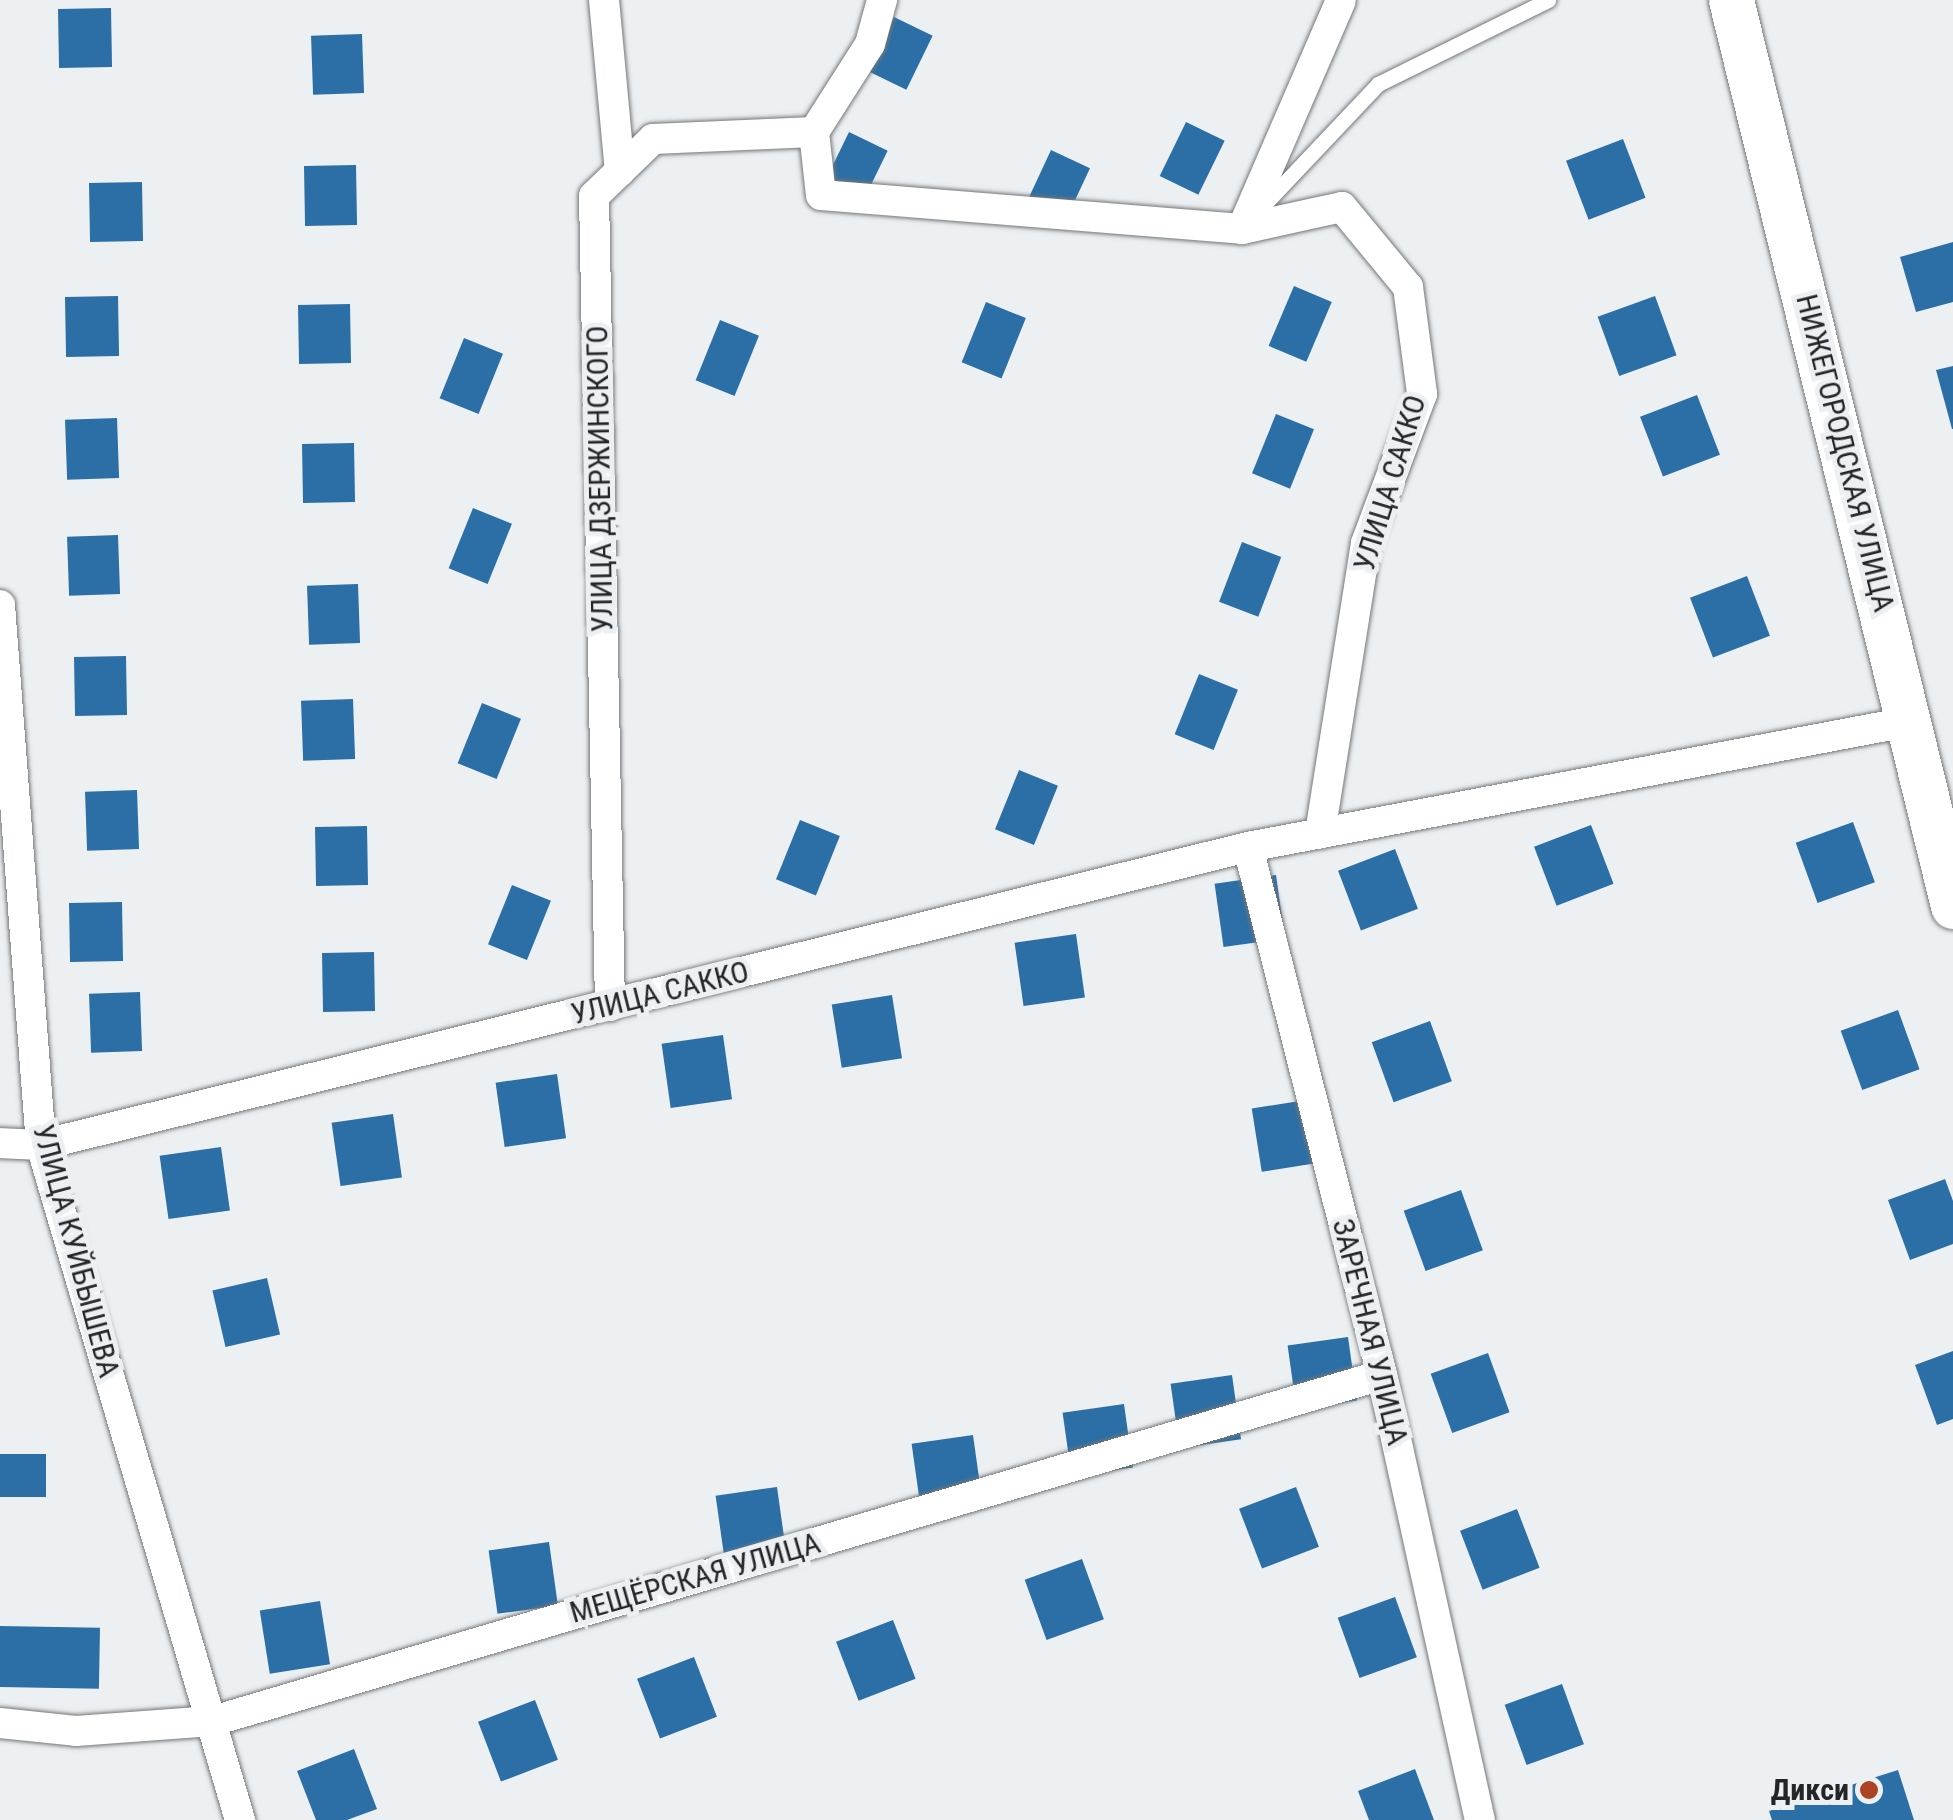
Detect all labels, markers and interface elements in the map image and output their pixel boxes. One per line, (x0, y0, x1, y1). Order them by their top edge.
street label: НИЖЕГОРОДСКАЯ УЛИЦА (1788, 291, 1902, 615)
street label: УЛИЦА ДЗЕРЖИНСКОГО (579, 325, 621, 633)
street label: УЛИЦА САККО (1346, 391, 1434, 575)
street label: УЛИЦА САККО (567, 954, 753, 1032)
street label: УЛИЦА КУЙБЫШЕВА (25, 1121, 127, 1381)
street label: ЗАРЕЧНАЯ УЛИЦА (1324, 1215, 1416, 1449)
street label: МЕЩЁРСКАЯ УЛИЦА (566, 1525, 824, 1631)
place label: Дикси (1771, 1772, 1849, 1808)
marker: Дикси (1858, 1779, 1880, 1801)

